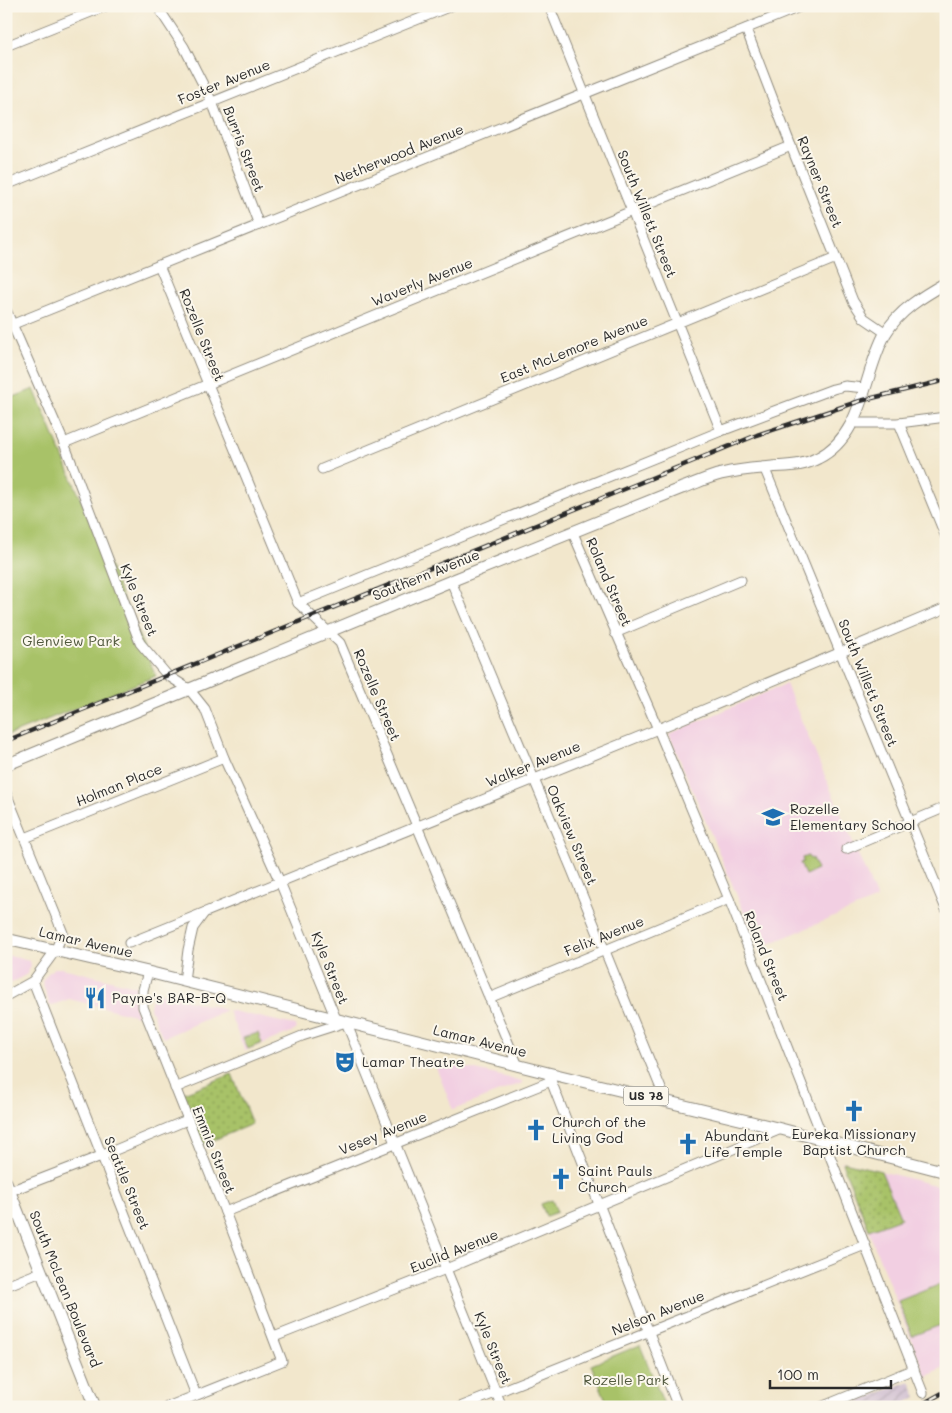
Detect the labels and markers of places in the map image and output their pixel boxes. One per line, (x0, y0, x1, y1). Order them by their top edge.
place label: Rozelle Elementary School (790, 799, 916, 834)
school or university icon: Rozelle Elementary School (760, 804, 786, 830)
restaurant icon: Payne's BAR-B-Q (82, 985, 108, 1011)
place label: Payne's BAR-B-Q (112, 988, 226, 1007)
theatre icon: Lamar Theatre (332, 1049, 358, 1075)
place label: Lamar Theatre (362, 1052, 464, 1071)
church icon: Eureka Missionary Baptist Church (841, 1098, 867, 1124)
place label: Church of the Living God (552, 1112, 646, 1147)
church icon: Church of the Living God (523, 1117, 549, 1143)
place label: Eureka Missionary Baptist Church (792, 1124, 916, 1159)
place label: Abundant Life Temple (704, 1126, 783, 1161)
church icon: Abundant Life Temple (675, 1131, 701, 1157)
place label: Saint Pauls Church (578, 1161, 653, 1196)
church icon: Saint Pauls Church (548, 1166, 574, 1192)

